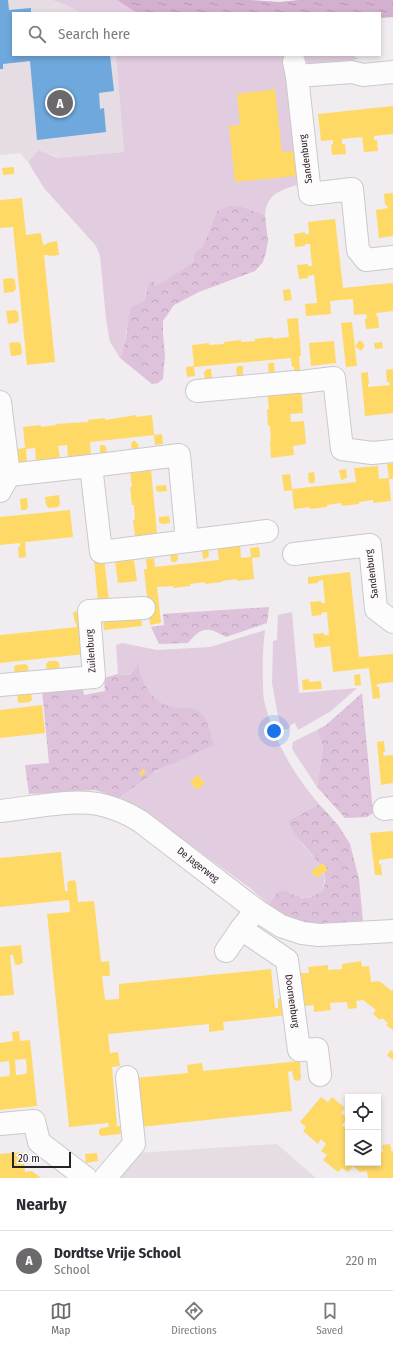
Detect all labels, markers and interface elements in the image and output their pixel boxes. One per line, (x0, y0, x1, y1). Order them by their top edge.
search box (12, 12, 381, 56)
icon: search (26, 23, 48, 45)
text: Search here (58, 25, 130, 43)
pin: A (47, 88, 73, 118)
street label: Sandenburg (297, 134, 315, 184)
street label: Sandenburg (363, 549, 381, 599)
street label: Zuilenburg (83, 629, 99, 673)
your location (264, 721, 284, 741)
street label: De Jagerweg (175, 845, 222, 885)
street label: Doornenburg (282, 973, 302, 1029)
map controls (345, 1094, 381, 1166)
button: locate (345, 1094, 381, 1130)
button: layers (345, 1130, 381, 1166)
scale bar (12, 1150, 71, 1169)
text: 20 m (18, 1152, 40, 1165)
text: Nearby (16, 1194, 67, 1215)
text: Dordtse Vrije School (54, 1244, 181, 1262)
text: A (25, 1253, 33, 1268)
text: 220 m (346, 1253, 377, 1268)
text: School (54, 1262, 90, 1277)
tab: Map (50, 1300, 72, 1337)
tab: Directions (171, 1300, 217, 1337)
tab: Saved (316, 1300, 343, 1337)

